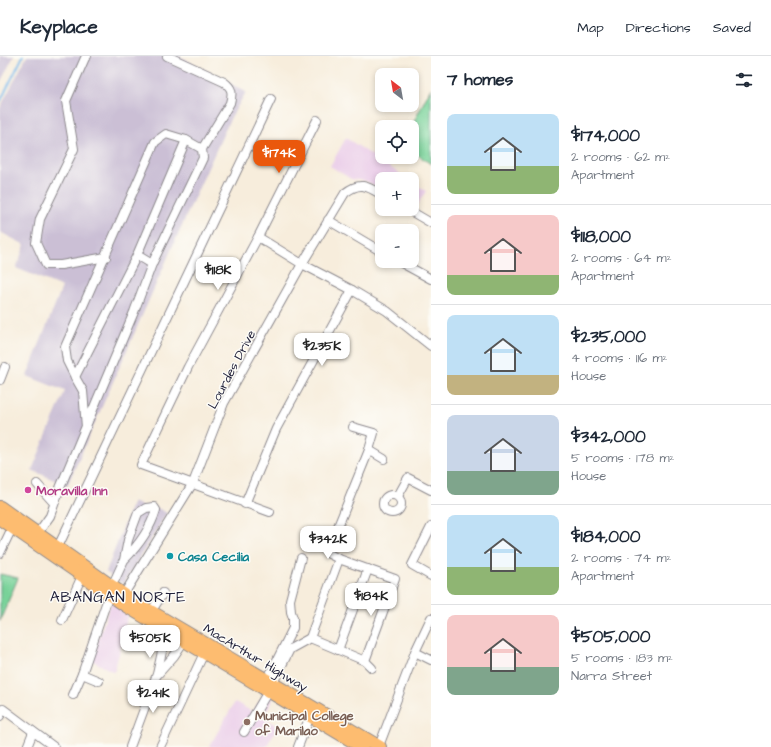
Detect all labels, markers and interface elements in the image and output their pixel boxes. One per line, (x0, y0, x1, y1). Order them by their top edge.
text: Keyplace (20, 14, 98, 41)
text: Map (577, 18, 604, 38)
text: Directions (626, 18, 691, 38)
text: Saved (713, 18, 751, 38)
north arrow (375, 68, 419, 112)
map controls (375, 68, 419, 268)
text: 7 homes (447, 68, 513, 92)
icon: filters (733, 69, 755, 91)
button: locate (375, 120, 419, 164)
text: $174,000 (571, 124, 640, 148)
icon: home (479, 130, 527, 178)
pin: $174K (251, 140, 307, 174)
text: $174K (262, 144, 296, 162)
text: 2 rooms · 62 m² (571, 148, 670, 166)
text: Apartment (571, 166, 635, 184)
button: + (375, 172, 419, 216)
button: − (375, 224, 419, 268)
text: $118,000 (571, 225, 631, 249)
icon: home (479, 231, 527, 279)
text: 2 rooms · 64 m² (571, 249, 672, 267)
pin: $118K (190, 257, 246, 291)
text: $118K (205, 261, 231, 279)
text: Apartment (571, 267, 635, 285)
text: $235,000 (571, 325, 646, 349)
street label: Lourdes Drive (204, 327, 260, 412)
icon: home (479, 331, 527, 379)
pin: $235K (294, 333, 350, 367)
text: $235K (303, 337, 341, 355)
text: 4 rooms · 116 m² (571, 349, 667, 367)
text: House (571, 367, 606, 385)
text: $342,000 (571, 425, 646, 449)
icon: home (479, 431, 527, 479)
text: 5 rooms · 178 m² (571, 449, 674, 467)
text: House (571, 467, 606, 485)
place label: Moravilla Inn (36, 482, 108, 500)
marker: Moravilla Inn (23, 485, 33, 495)
text: $184,000 (571, 525, 640, 549)
pin: $342K (300, 526, 356, 560)
text: $342K (309, 530, 347, 548)
icon: home (479, 531, 527, 579)
place label: Casa Cecilia (178, 548, 250, 566)
text: 2 rooms · 74 m² (571, 549, 671, 567)
marker: Casa Cecilia (165, 551, 175, 561)
text: Apartment (571, 567, 635, 585)
pin: $184K (343, 583, 399, 617)
district label: ABANGAN NORTE (50, 587, 186, 608)
text: $184K (354, 587, 388, 605)
street label: MacArthur Highway (199, 619, 311, 697)
pin: $505K (122, 625, 178, 659)
text: $505,000 (571, 625, 650, 649)
text: $505K (129, 629, 171, 647)
icon: home (479, 631, 527, 679)
text: 5 rooms · 183 m² (571, 649, 673, 667)
text: Narra Street (571, 667, 652, 685)
pin: $241K (125, 680, 181, 714)
text: $241K (136, 684, 170, 702)
place label: Municipal College of Marilao (255, 707, 354, 740)
marker: Municipal College of Marilao (242, 717, 252, 727)

